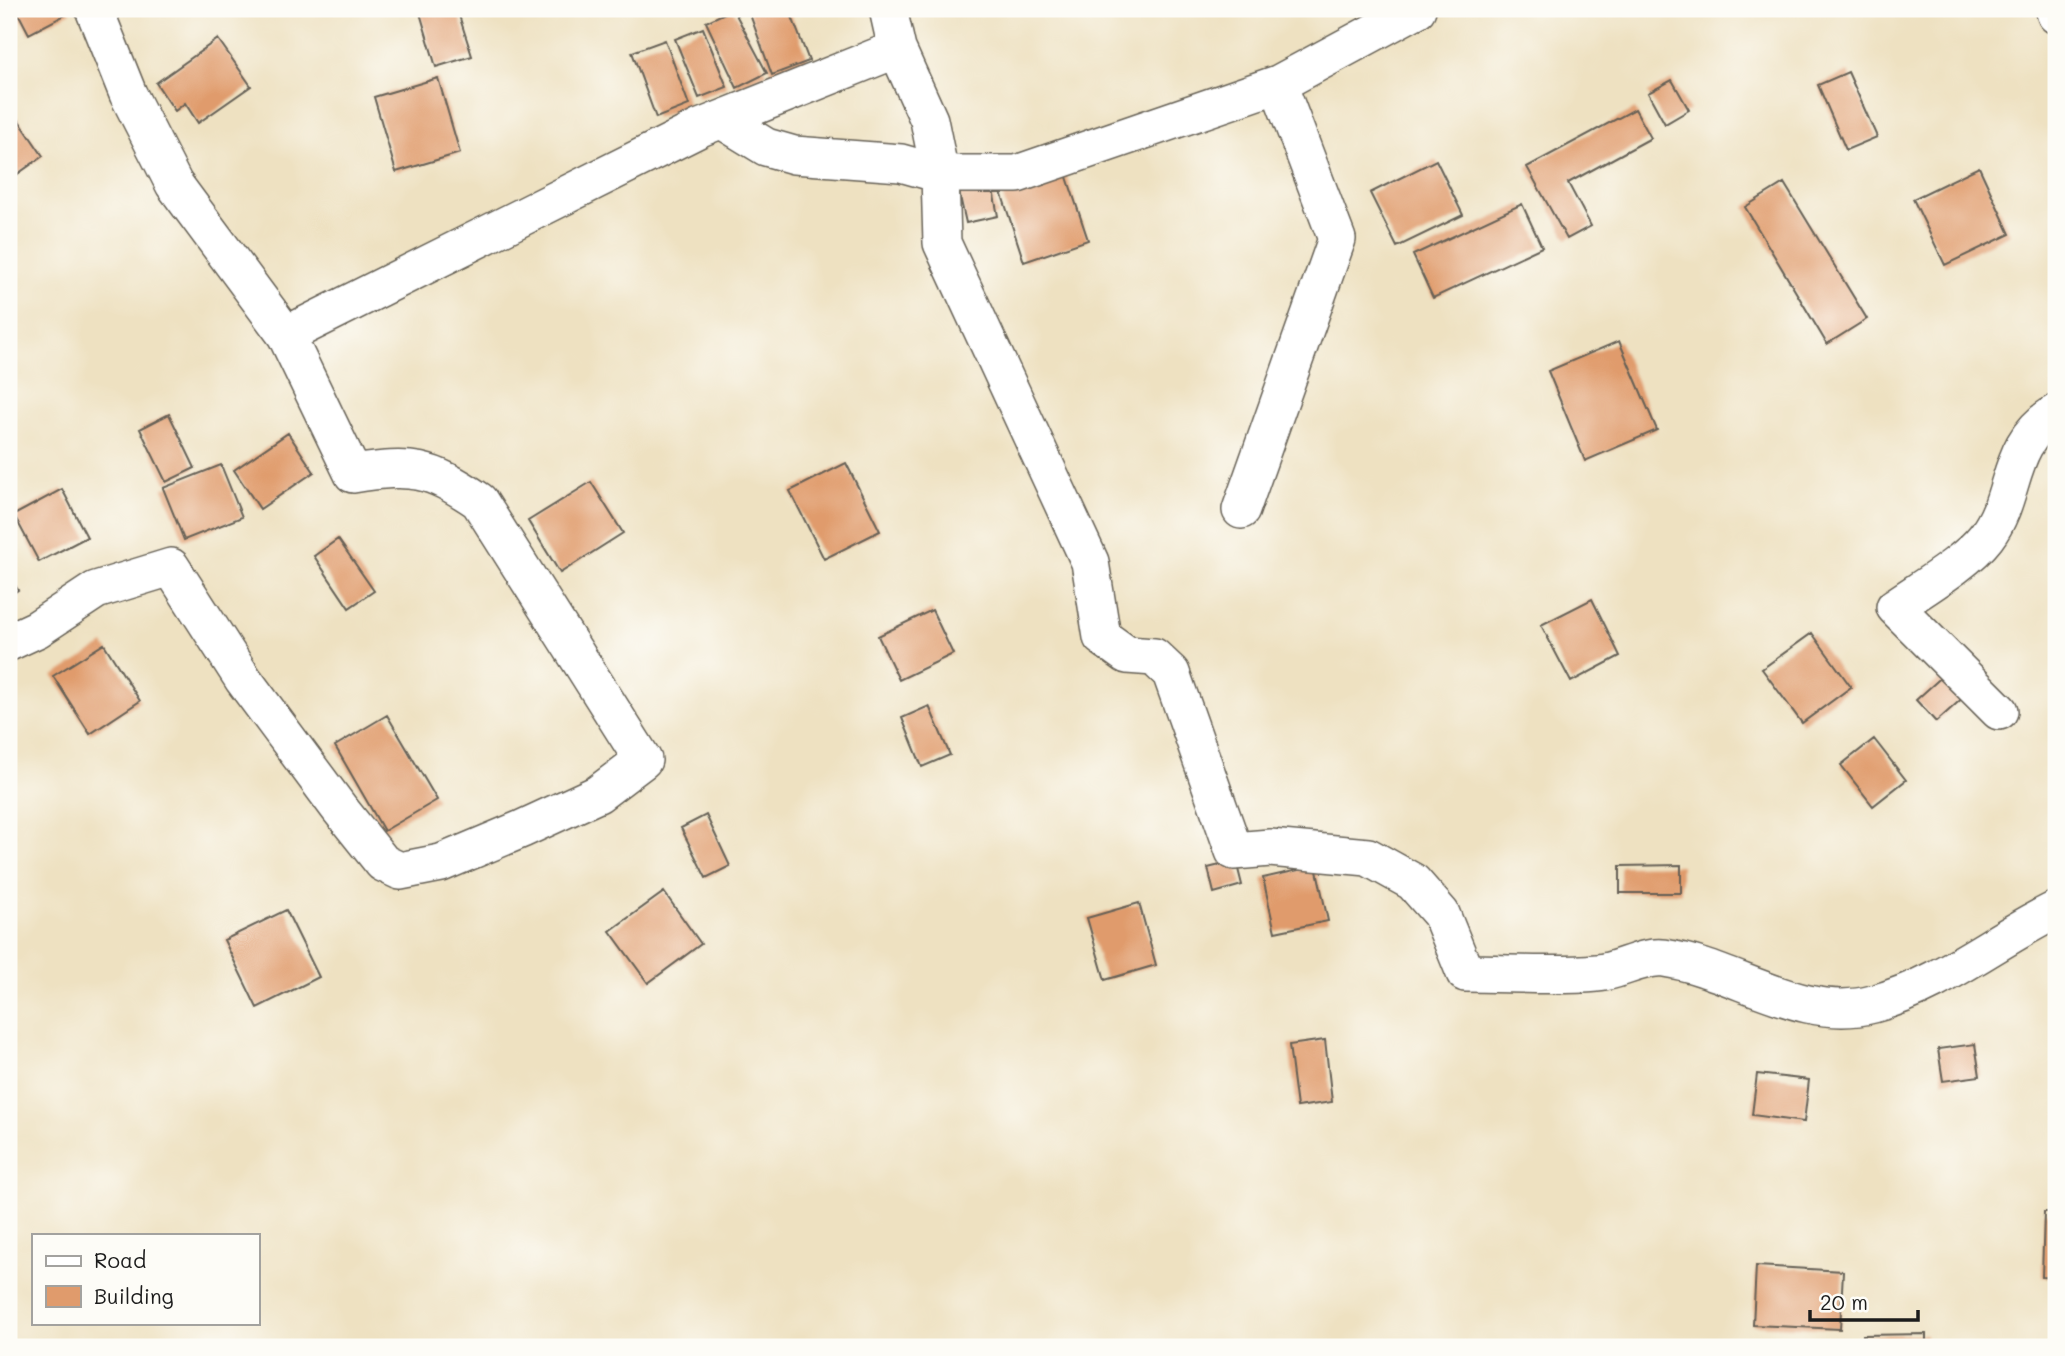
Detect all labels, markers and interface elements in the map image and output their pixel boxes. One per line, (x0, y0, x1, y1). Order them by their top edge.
legend (32, 1234, 259, 1324)
text: Road (94, 1246, 146, 1273)
scale bar (1810, 1279, 1918, 1323)
text: Building (94, 1282, 174, 1309)
text: 20 m (1820, 1288, 1868, 1315)

